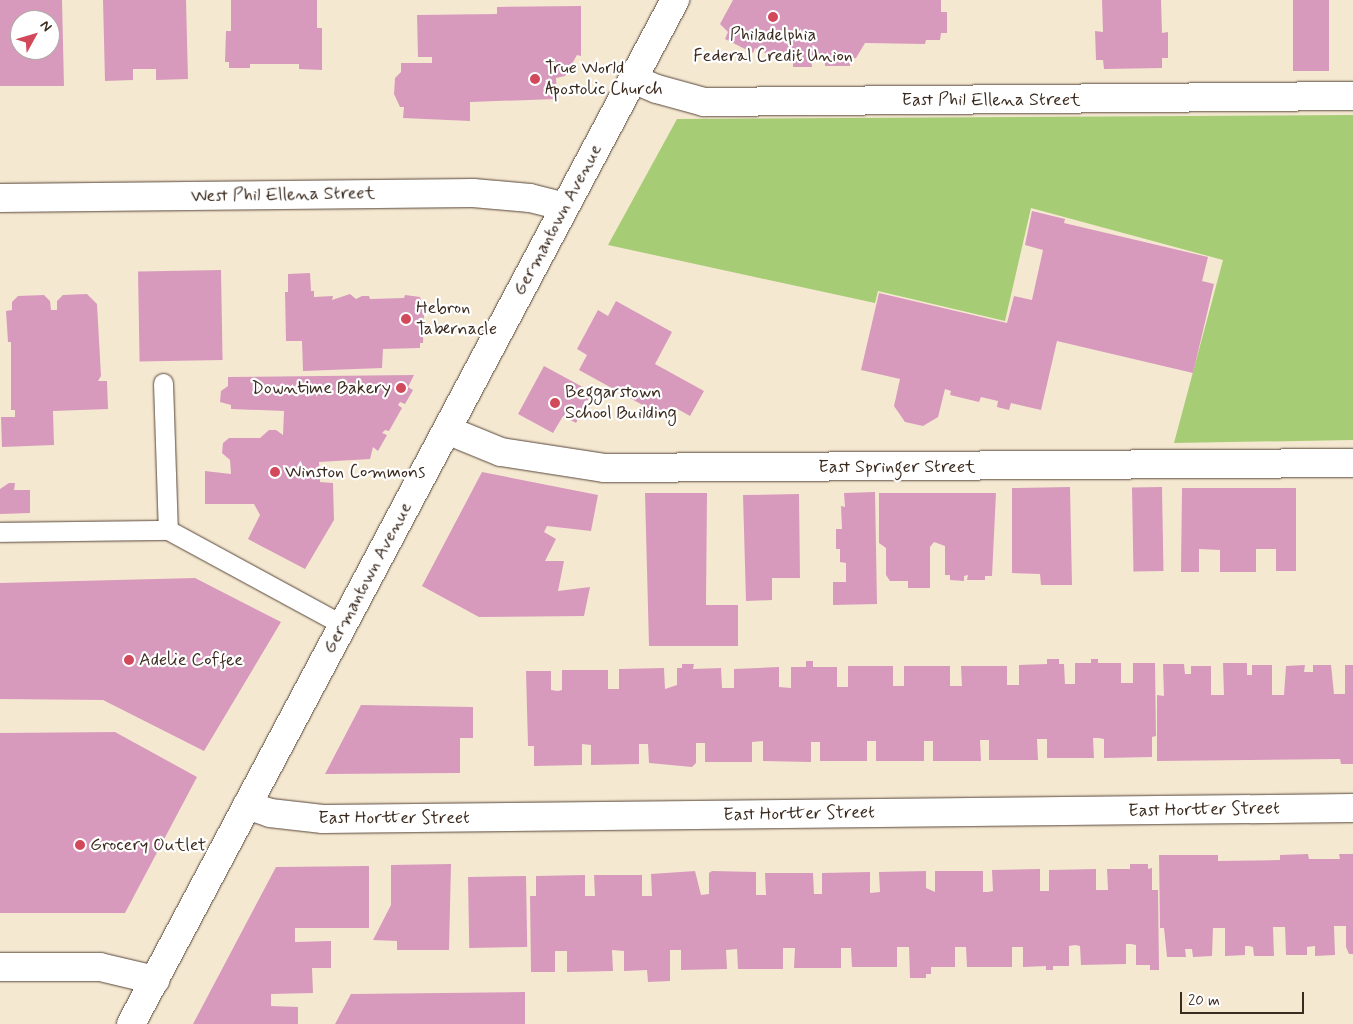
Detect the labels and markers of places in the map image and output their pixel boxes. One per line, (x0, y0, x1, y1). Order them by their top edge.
marker: Philadelphia Federal Credit Union (767, 11, 779, 23)
place label: Philadelphia Federal Credit Union (692, 25, 854, 68)
place label: True World Apostolic Church (545, 58, 667, 100)
marker: True World Apostolic Church (529, 73, 541, 85)
place label: Hebron Tabernacle (416, 298, 497, 340)
marker: Hebron Tabernacle (400, 313, 412, 325)
place label: Downtime Bakery (250, 377, 391, 399)
marker: Downtime Bakery (395, 382, 407, 394)
place label: Beggarstown School Building (565, 382, 676, 424)
marker: Beggarstown School Building (549, 397, 561, 409)
place label: Winston Commons (285, 461, 430, 483)
marker: Winston Commons (269, 466, 281, 478)
place label: Adelie Coffee (139, 649, 243, 671)
marker: Adelie Coffee (123, 654, 135, 666)
place label: Grocery Outlet (90, 834, 201, 856)
marker: Grocery Outlet (74, 839, 86, 851)

